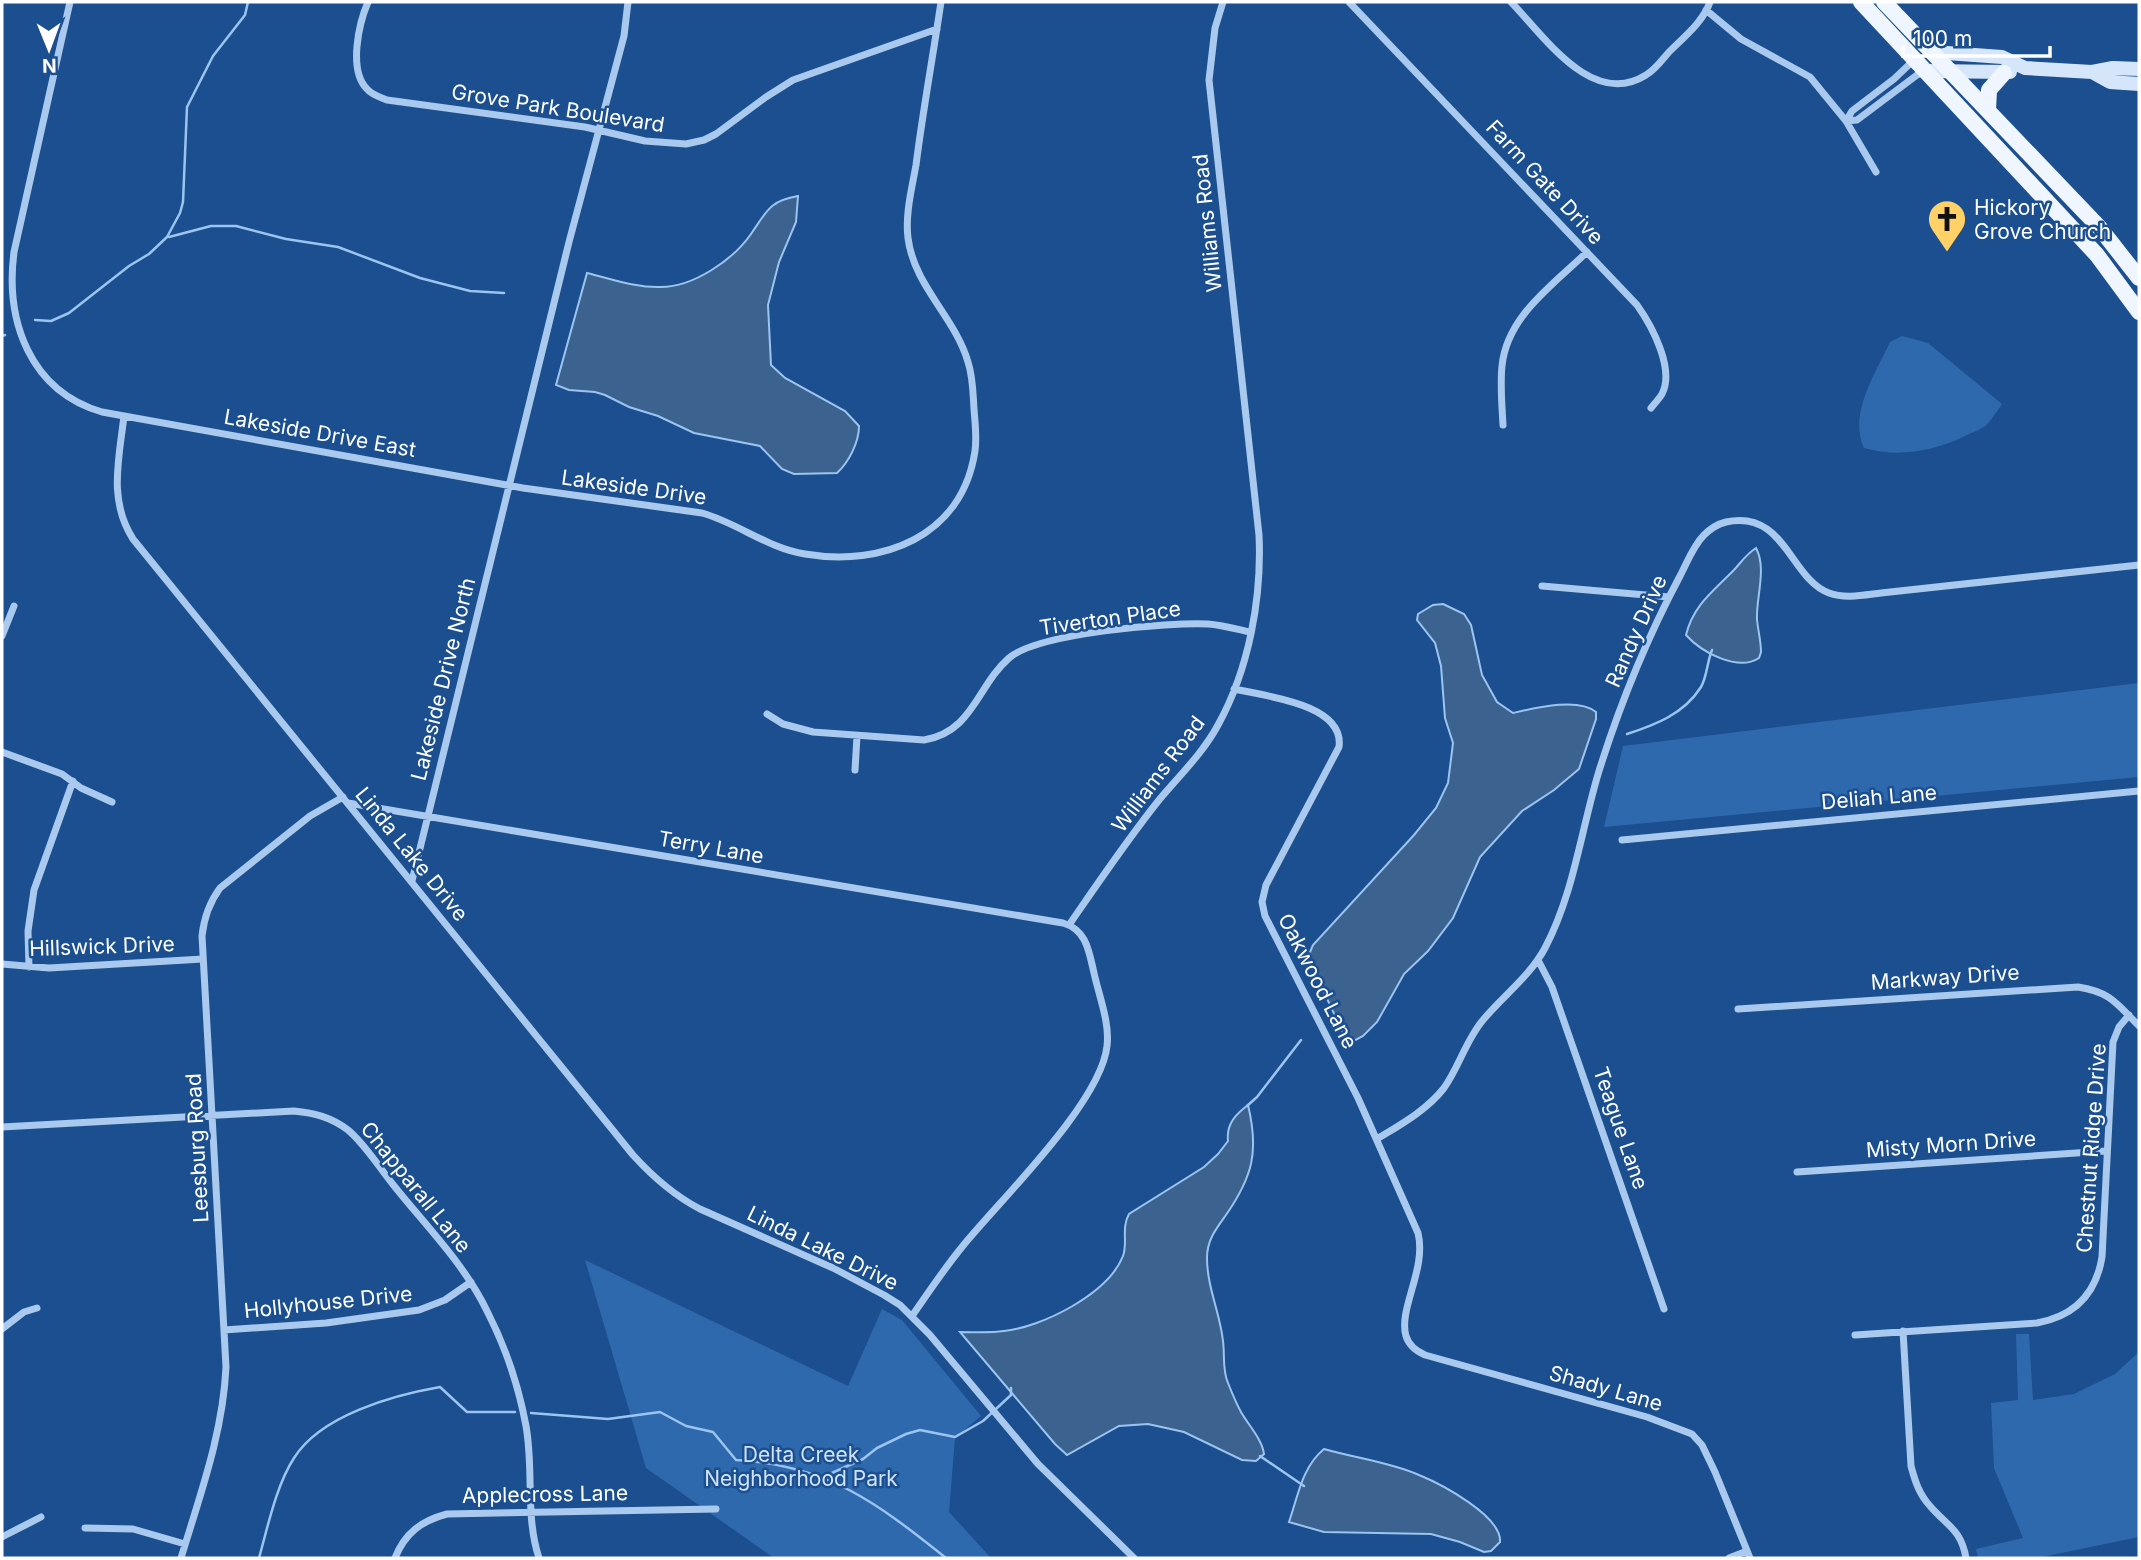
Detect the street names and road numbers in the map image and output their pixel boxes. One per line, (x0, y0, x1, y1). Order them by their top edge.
street label: Grove Park Boulevard (450, 79, 666, 137)
street label: Farm Gate Drive (1481, 115, 1609, 249)
street label: Williams Road (1187, 153, 1227, 293)
street label: Lakeside Drive East (222, 404, 418, 462)
street label: Lakeside Drive (560, 464, 708, 510)
street label: Randy Drive (1600, 571, 1672, 691)
street label: Lakeside Drive North (406, 575, 480, 783)
street label: Tiverton Place (1038, 596, 1182, 640)
street label: Williams Road (1106, 711, 1210, 837)
street label: Deliah Lane (1820, 779, 1938, 815)
street label: Linda Lake Drive (350, 782, 474, 926)
street label: Terry Lane (656, 825, 766, 869)
street label: Oakwood Lane (1273, 909, 1363, 1053)
street label: Hillswick Drive (29, 931, 175, 961)
street label: Markway Drive (1870, 959, 2020, 995)
street label: Chestnut Ridge Drive (2071, 1042, 2111, 1254)
street label: Teague Lane (1588, 1063, 1654, 1193)
street label: Leesburg Road (181, 1073, 213, 1223)
street label: Chapparall Lane (356, 1116, 476, 1258)
street label: Misty Morn Drive (1865, 1126, 2037, 1162)
street label: Linda Lake Drive (743, 1201, 903, 1295)
street label: Hollyhouse Drive (243, 1281, 413, 1323)
street label: Shady Lane (1546, 1360, 1666, 1416)
street label: Applecross Lane (462, 1480, 628, 1508)

